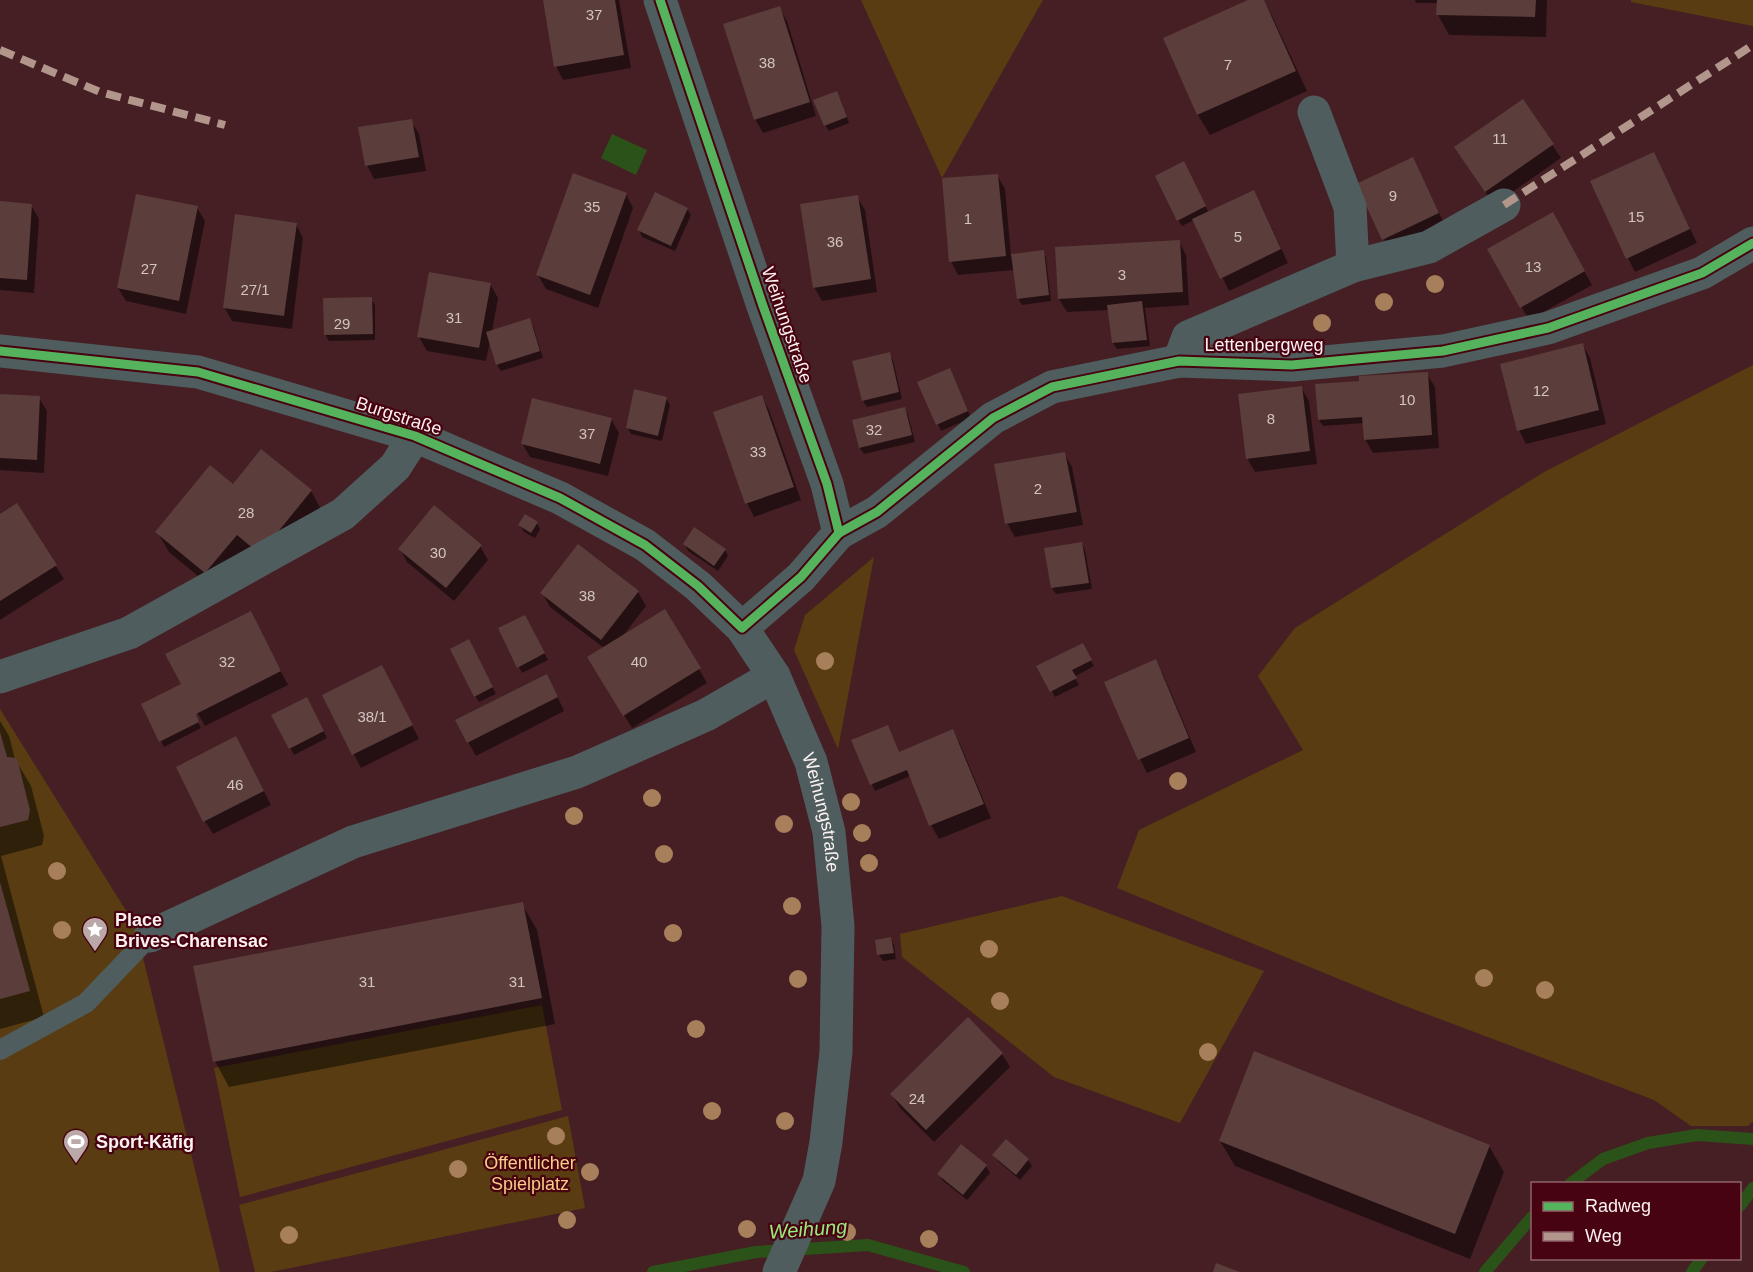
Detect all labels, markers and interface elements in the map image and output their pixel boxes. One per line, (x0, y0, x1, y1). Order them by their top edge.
house number: 37 (586, 6, 602, 23)
house number: 38 (759, 54, 775, 71)
house number: 7 (1224, 56, 1232, 73)
house number: 11 (1492, 130, 1508, 147)
house number: 9 (1389, 187, 1397, 204)
house number: 35 (584, 198, 600, 215)
house number: 15 (1628, 208, 1644, 225)
house number: 1 (964, 210, 972, 227)
house number: 5 (1234, 228, 1242, 245)
house number: 36 (827, 233, 843, 250)
house number: 13 (1525, 258, 1541, 275)
house number: 27 (141, 260, 157, 277)
street label: Weihungstraße (758, 264, 816, 386)
house number: 3 (1118, 266, 1126, 283)
house number: 27/1 (240, 281, 270, 298)
house number: 31 (446, 309, 462, 326)
house number: 29 (334, 315, 350, 332)
street label: Lettenbergweg (1204, 335, 1324, 355)
house number: 12 (1533, 382, 1549, 399)
house number: 10 (1399, 391, 1415, 408)
street label: Burgstraße (354, 393, 444, 439)
house number: 8 (1267, 410, 1275, 427)
house number: 32 (866, 421, 882, 438)
house number: 37 (579, 425, 595, 442)
house number: 33 (750, 443, 766, 460)
house number: 2 (1034, 480, 1042, 497)
house number: 28 (238, 504, 254, 521)
house number: 30 (430, 544, 446, 561)
house number: 38 (579, 587, 595, 604)
house number: 32 (219, 653, 235, 670)
house number: 40 (631, 653, 647, 670)
house number: 38/1 (357, 708, 387, 725)
street label: Weihungstraße (798, 750, 843, 873)
house number: 46 (227, 776, 243, 793)
place label: Place Brives-Charensac (115, 910, 268, 951)
place icon: Place Brives-Charensac (80, 915, 110, 953)
house number: 31 (359, 973, 375, 990)
house number: 31 (509, 973, 525, 990)
house number: 24 (909, 1090, 925, 1107)
sports icon: Sport-Käfig (61, 1127, 91, 1165)
place label: Sport-Käfig (96, 1132, 194, 1152)
park label: Öffentlicher Spielplatz (484, 1153, 576, 1194)
legend (1531, 1182, 1741, 1260)
text: Radweg (1585, 1196, 1651, 1216)
water label: Weihung (768, 1215, 848, 1243)
text: Weg (1585, 1226, 1622, 1246)

